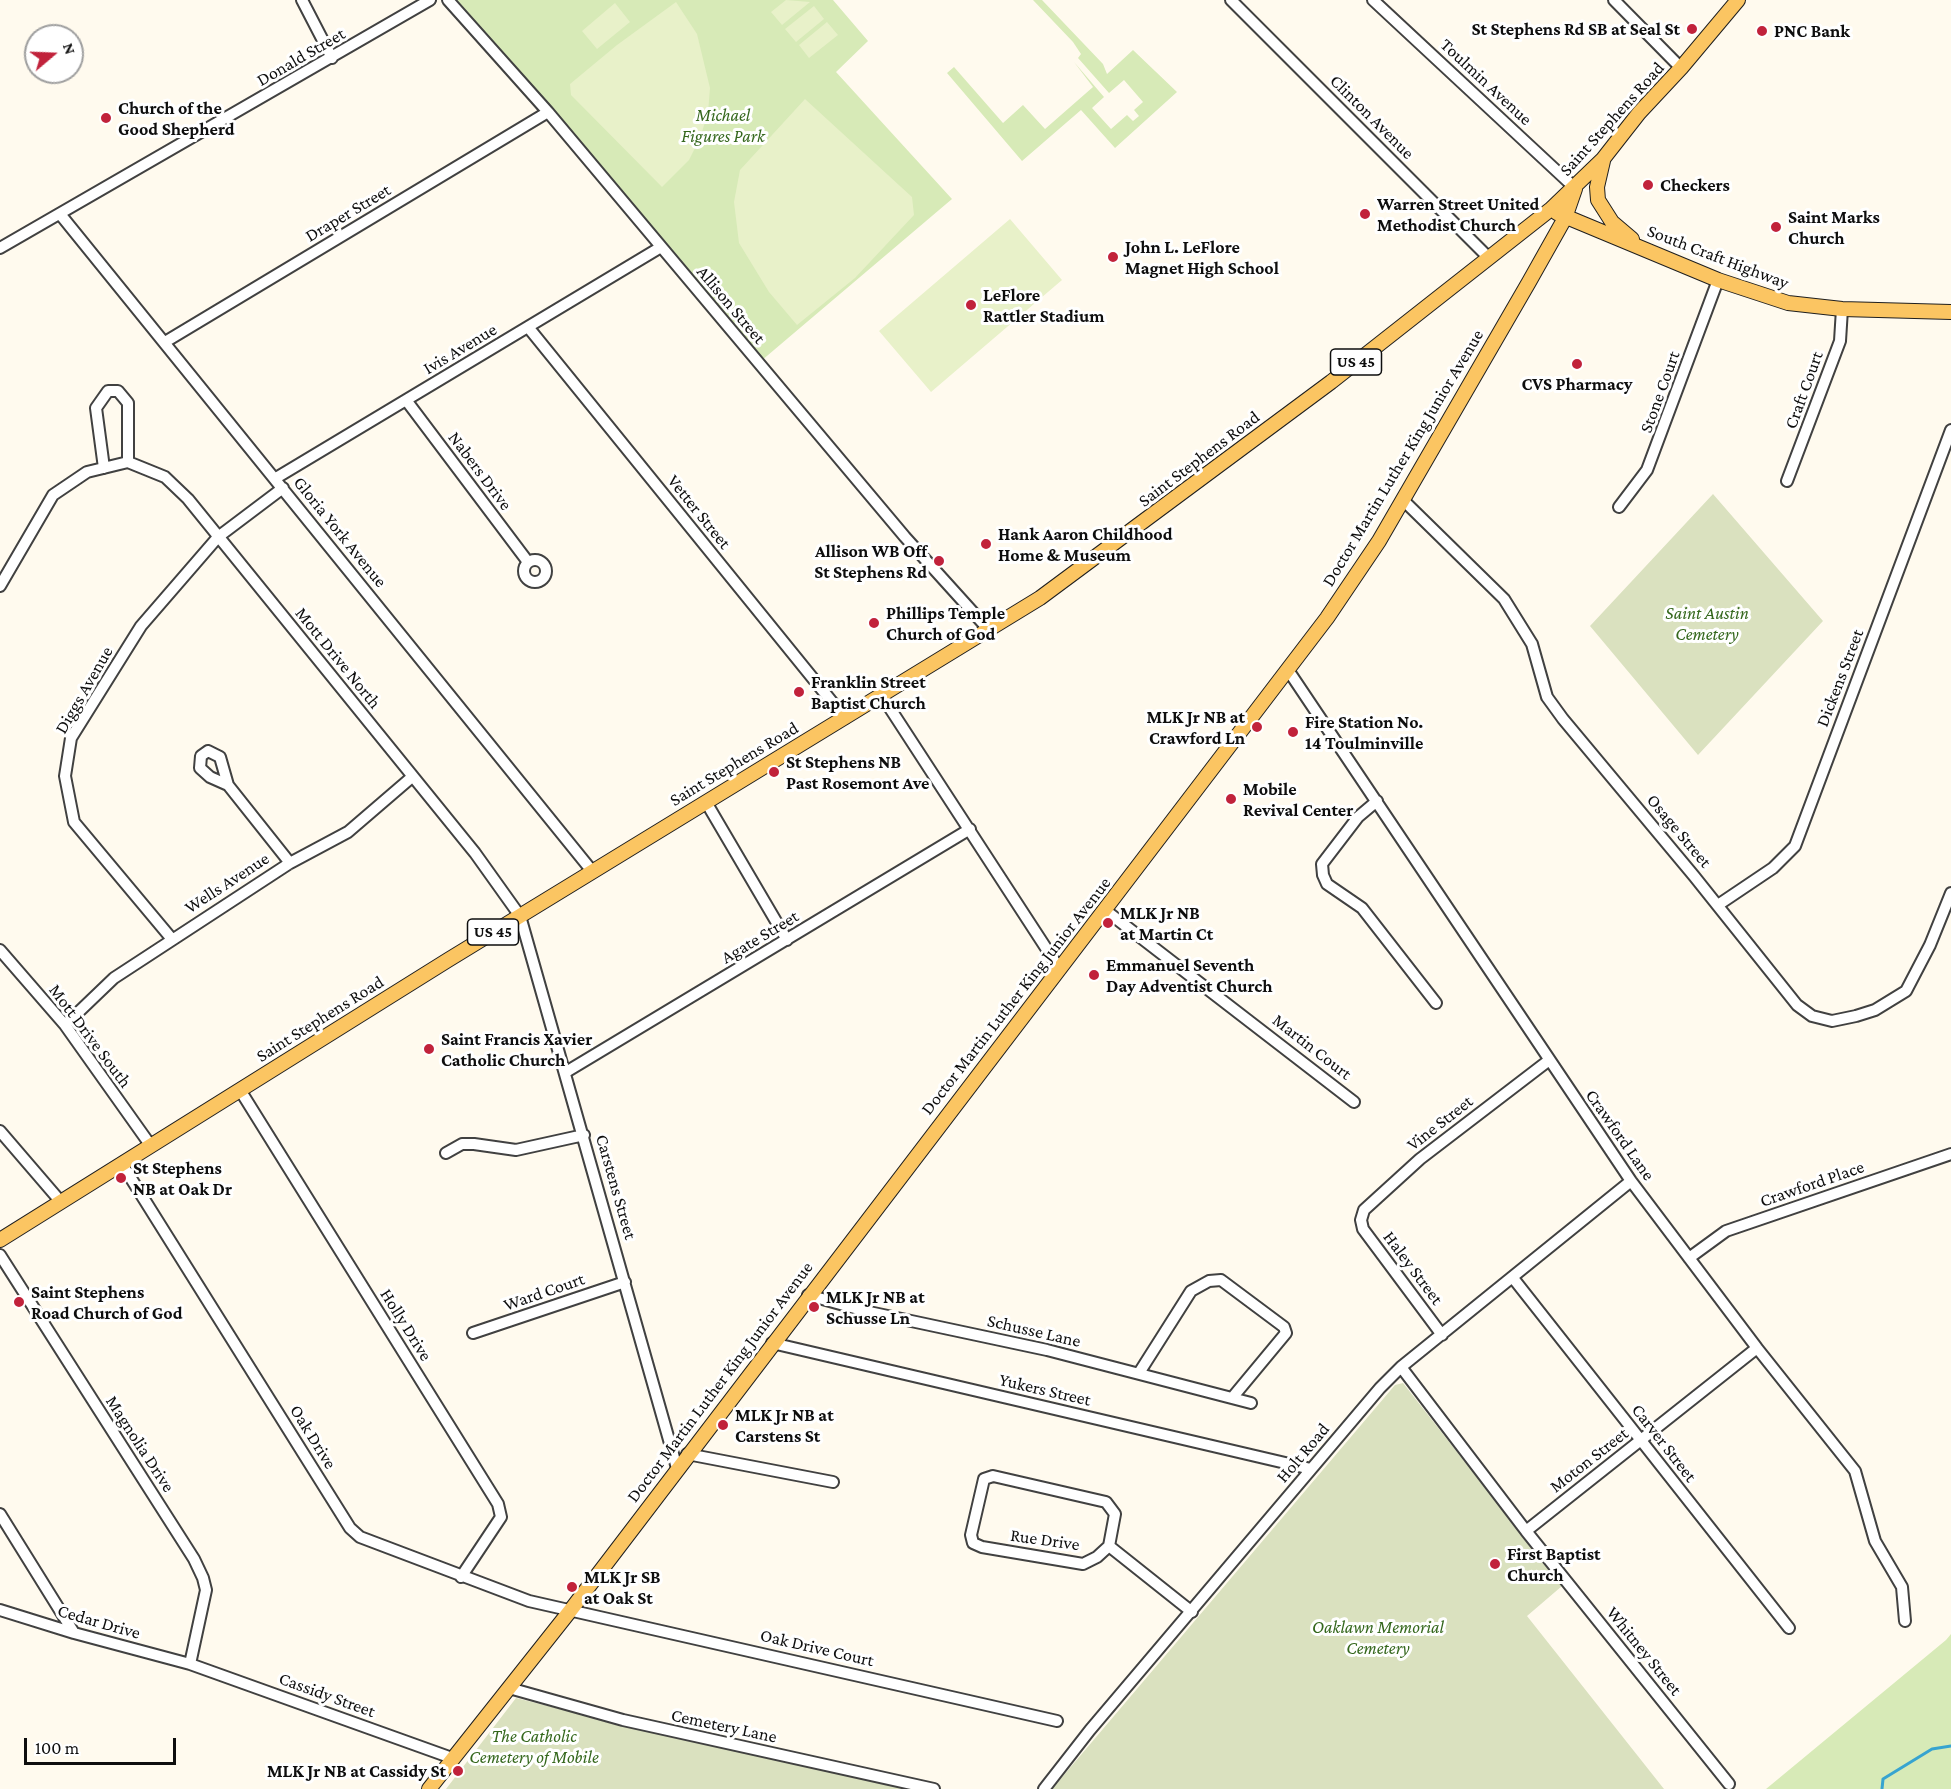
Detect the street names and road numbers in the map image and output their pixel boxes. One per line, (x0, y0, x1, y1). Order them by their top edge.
street label: Donald Street (253, 23, 349, 91)
street label: Toulmin Avenue (1436, 34, 1536, 130)
street label: Saint Stephens Road (1555, 57, 1669, 181)
street label: Clinton Avenue (1325, 70, 1419, 164)
street label: Draper Street (301, 179, 395, 247)
street label: South Craft Highway (1644, 220, 1792, 294)
street label: Allison Street (692, 261, 770, 349)
street label: Ivis Avenue (419, 319, 501, 379)
street label: Doctor Martin Luther King Junior Avenue (1318, 326, 1488, 590)
street label: Stone Court (1635, 348, 1685, 436)
street label: Craft Court (1780, 348, 1828, 432)
road number: US 45 (1330, 349, 1382, 375)
street label: Saint Stephens Road (1134, 406, 1264, 512)
street label: Nabers Drive (443, 427, 517, 515)
street label: Vetter Street (663, 471, 735, 553)
street label: Gloria York Avenue (289, 472, 391, 592)
street label: Mott Drive North (290, 603, 386, 713)
street label: Dickens Street (1812, 626, 1868, 730)
street label: Diggs Avenue (50, 642, 118, 738)
street label: Saint Stephens Road (666, 717, 802, 811)
street label: Osage Street (1642, 790, 1716, 872)
street label: Wells Avenue (181, 848, 273, 918)
street label: Doctor Martin Luther King Junior Avenue (916, 873, 1116, 1119)
street label: Agate Street (717, 905, 803, 969)
road number: US 45 (468, 919, 518, 945)
street label: Saint Stephens Road (252, 971, 388, 1067)
street label: Mott Drive South (44, 980, 136, 1092)
street label: Martin Court (1268, 1009, 1356, 1085)
street label: Crawford Lane (1581, 1085, 1659, 1185)
street label: Vine Street (1403, 1091, 1477, 1155)
street label: Carstens Street (591, 1132, 641, 1242)
street label: Crawford Place (1757, 1156, 1867, 1212)
street label: Haley Street (1378, 1227, 1448, 1309)
street label: Doctor Martin Luther King Junior Avenue (622, 1257, 818, 1507)
street label: Ward Court (501, 1268, 587, 1316)
street label: Holly Drive (375, 1285, 437, 1365)
street label: Schusse Lane (985, 1310, 1083, 1352)
street label: Yukers Street (997, 1369, 1093, 1411)
street label: Magnolia Drive (101, 1392, 179, 1496)
street label: Carver Street (1627, 1400, 1701, 1486)
street label: Oak Drive (285, 1401, 341, 1473)
street label: Holt Road (1272, 1419, 1334, 1487)
street label: Moton Street (1545, 1423, 1633, 1497)
street label: Rue Drive (1009, 1524, 1081, 1556)
street label: Cedar Drive (55, 1600, 143, 1644)
street label: Whitney Street (1602, 1602, 1686, 1700)
street label: Oak Drive Court (758, 1624, 876, 1672)
street label: Cassidy Street (276, 1668, 378, 1722)
street label: Cemetery Lane (669, 1704, 779, 1748)

